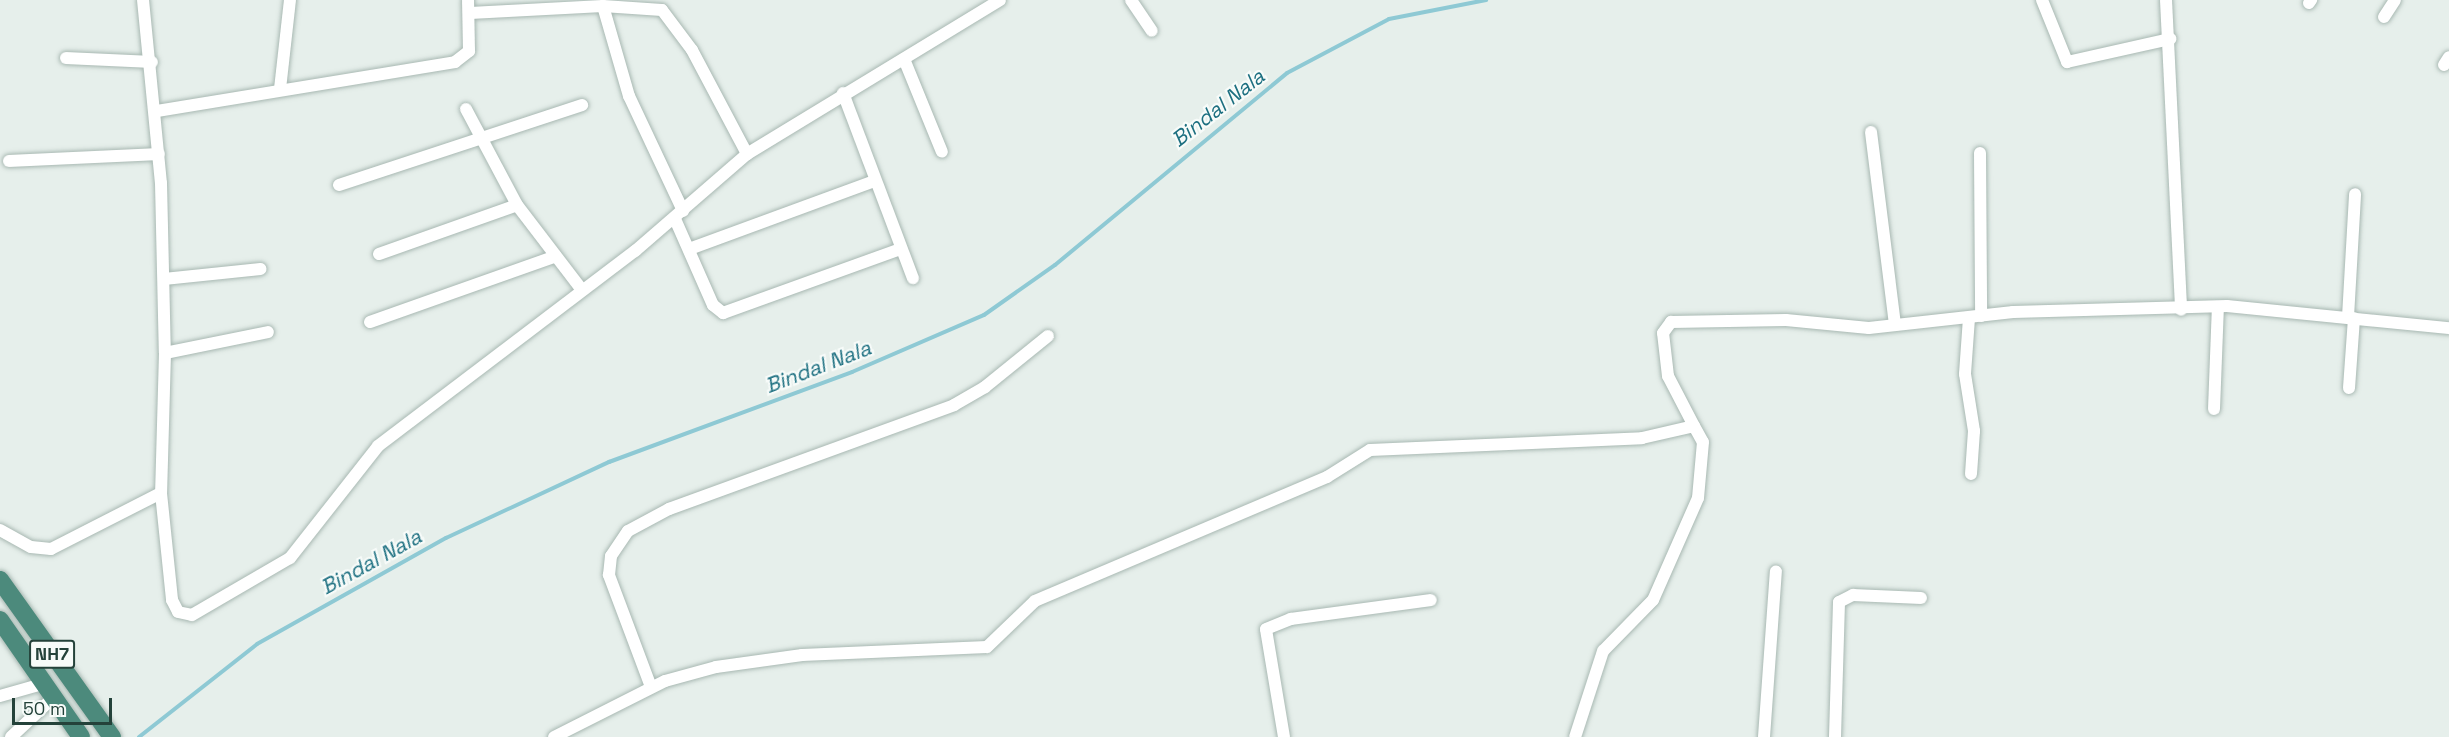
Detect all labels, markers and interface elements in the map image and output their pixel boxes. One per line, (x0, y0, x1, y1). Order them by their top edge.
water label: Bindal Nala (1166, 64, 1270, 152)
water label: Bindal Nala (762, 335, 874, 399)
water label: Bindal Nala (316, 524, 426, 600)
road number: NH7 (28, 639, 76, 669)
scale bar (15, 686, 116, 724)
text: 50 m (23, 697, 65, 720)

